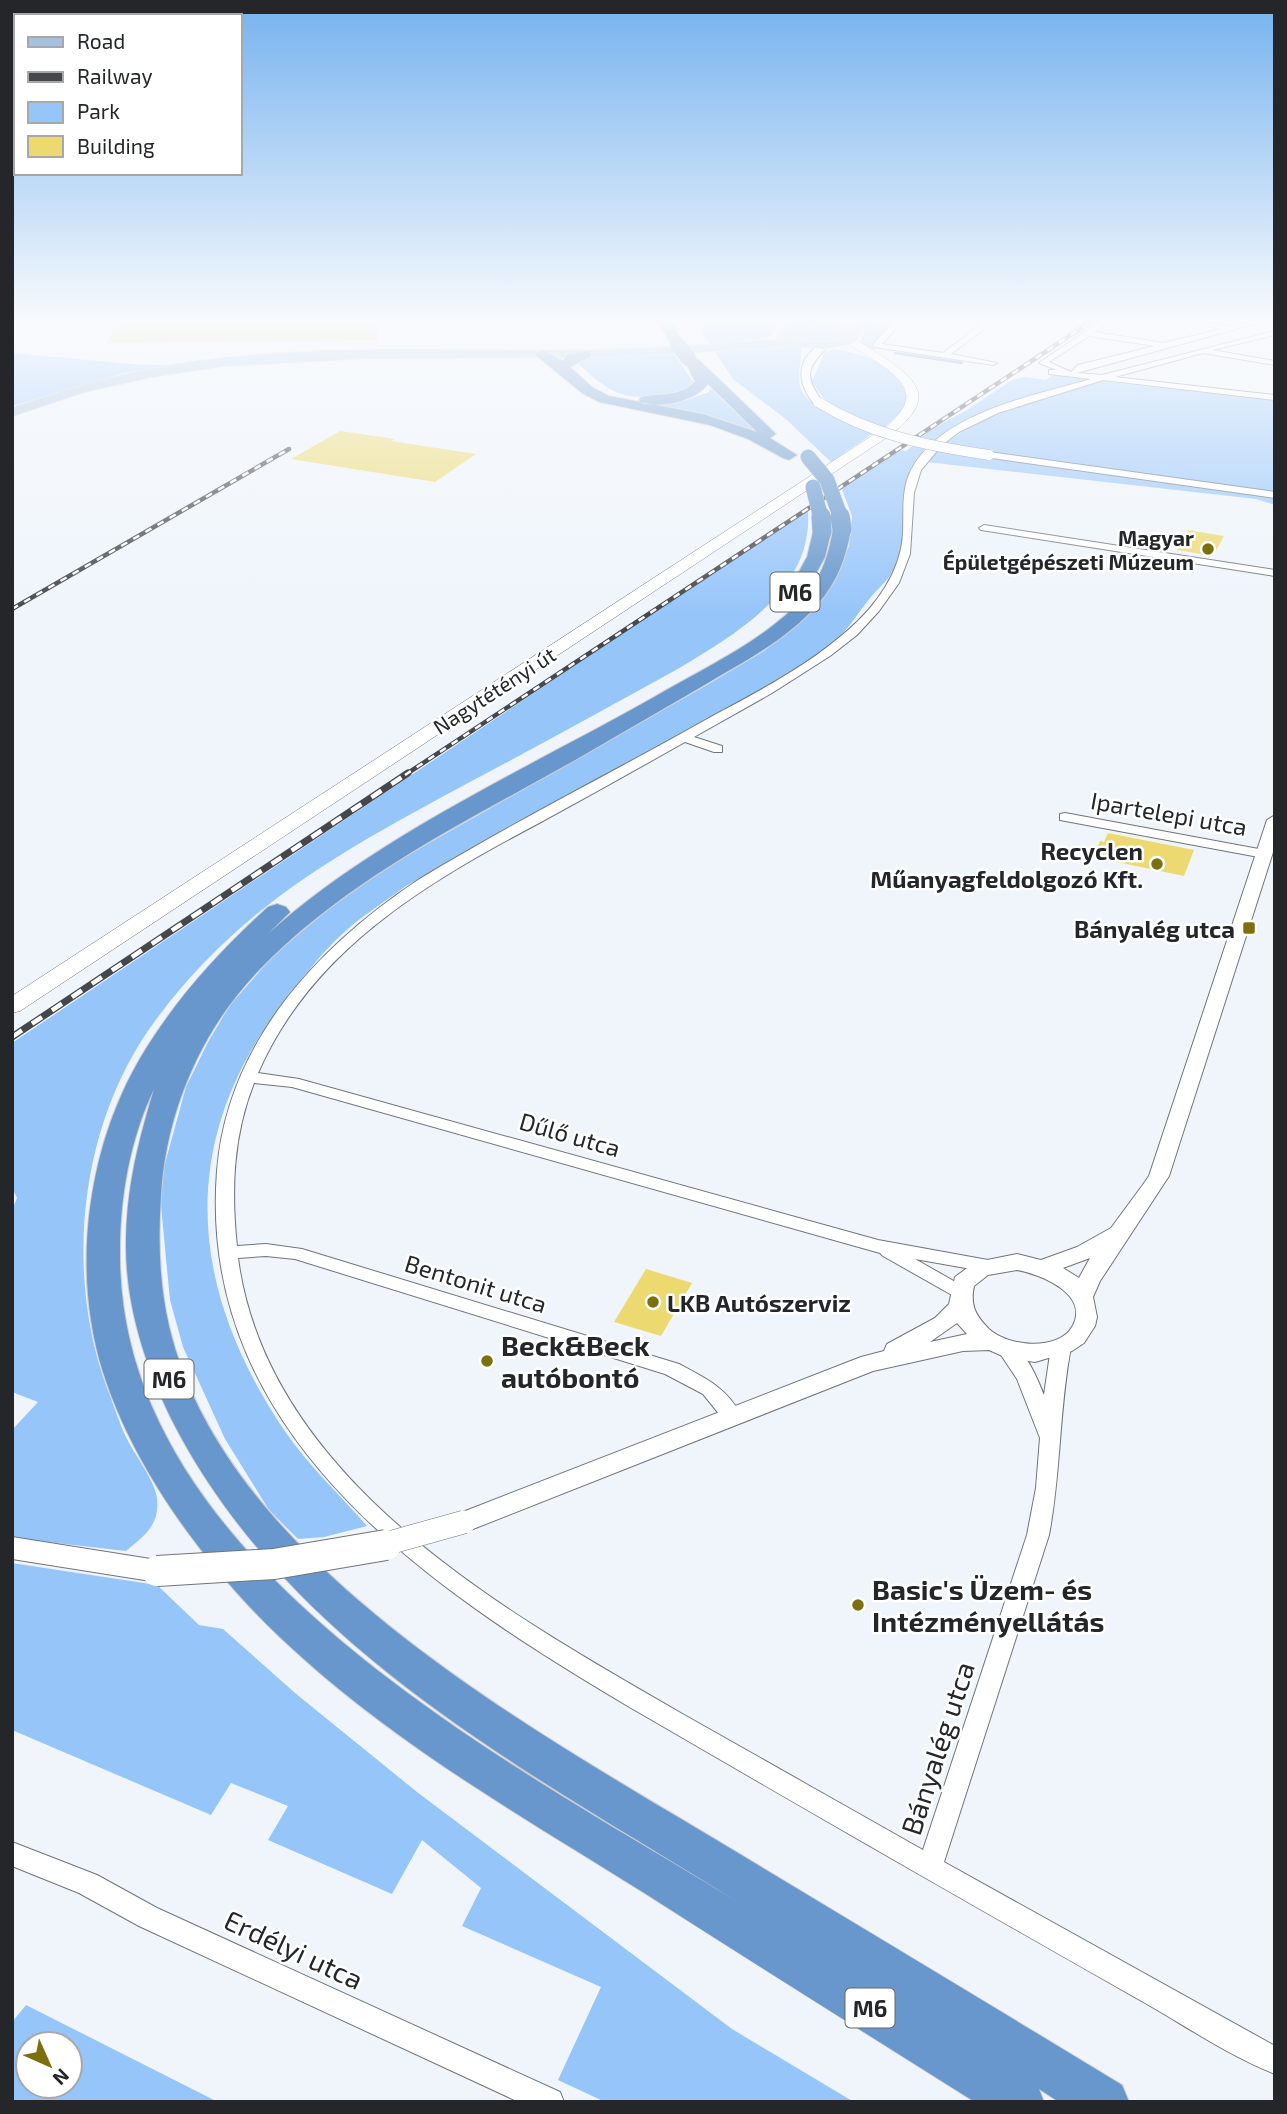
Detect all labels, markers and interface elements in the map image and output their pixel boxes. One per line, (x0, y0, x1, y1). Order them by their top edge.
legend (14, 14, 242, 175)
text: Road (77, 28, 125, 53)
text: Railway (77, 63, 153, 88)
text: Park (77, 98, 120, 123)
text: Building (77, 133, 155, 158)
place label: Magyar Épületgépészeti Múzeum (943, 525, 1194, 574)
marker: Magyar Épületgépészeti Múzeum (1200, 541, 1216, 557)
road number: M6 (770, 572, 820, 612)
street label: Nagytétényi út (428, 641, 560, 739)
street label: Ipartelepi utca (1089, 785, 1249, 841)
place label: Recyclen Műanyagfeldolgozó Kft. (870, 836, 1143, 893)
marker: Recyclen Műanyagfeldolgozó Kft. (1149, 856, 1165, 872)
place label: Bányalég utca (1074, 914, 1235, 943)
marker: Bányalég utca (1241, 920, 1257, 936)
street label: Dűlő utca (516, 1106, 624, 1162)
street label: Bentonit utca (402, 1248, 550, 1318)
place label: LKB Autószerviz (667, 1288, 851, 1317)
marker: LKB Autószerviz (645, 1294, 661, 1310)
place label: Beck&Beck autóbontó (501, 1328, 650, 1394)
marker: Beck&Beck autóbontó (479, 1353, 495, 1369)
road number: M6 (144, 1360, 194, 1398)
place label: Basic's Üzem- és Intézményellátás (872, 1572, 1104, 1638)
marker: Basic's Üzem- és Intézményellátás (850, 1597, 866, 1613)
street label: Bányalég utca (893, 1657, 981, 1839)
street label: Erdélyi utca (219, 1902, 369, 1996)
road number: M6 (846, 1988, 894, 2027)
north arrow (14, 2030, 84, 2100)
text: N (48, 2064, 74, 2090)

